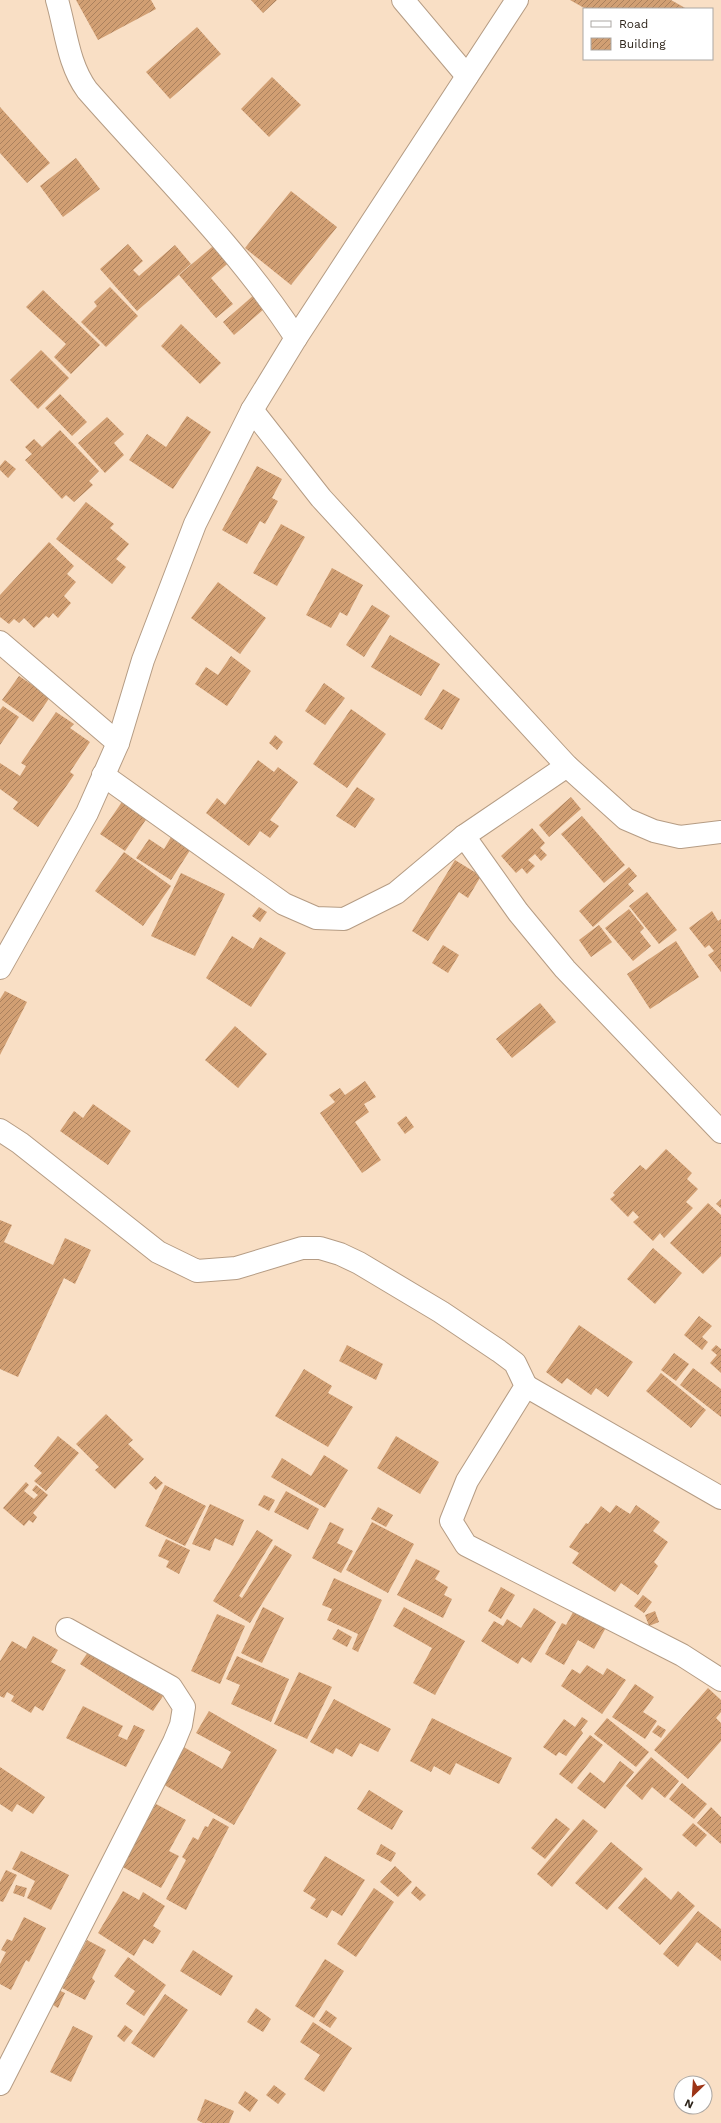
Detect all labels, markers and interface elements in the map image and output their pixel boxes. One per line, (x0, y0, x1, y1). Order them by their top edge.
legend (583, 8, 713, 60)
text: Road (619, 17, 648, 31)
text: Building (619, 37, 666, 51)
north arrow (673, 2075, 713, 2115)
text: N (683, 2096, 695, 2111)

